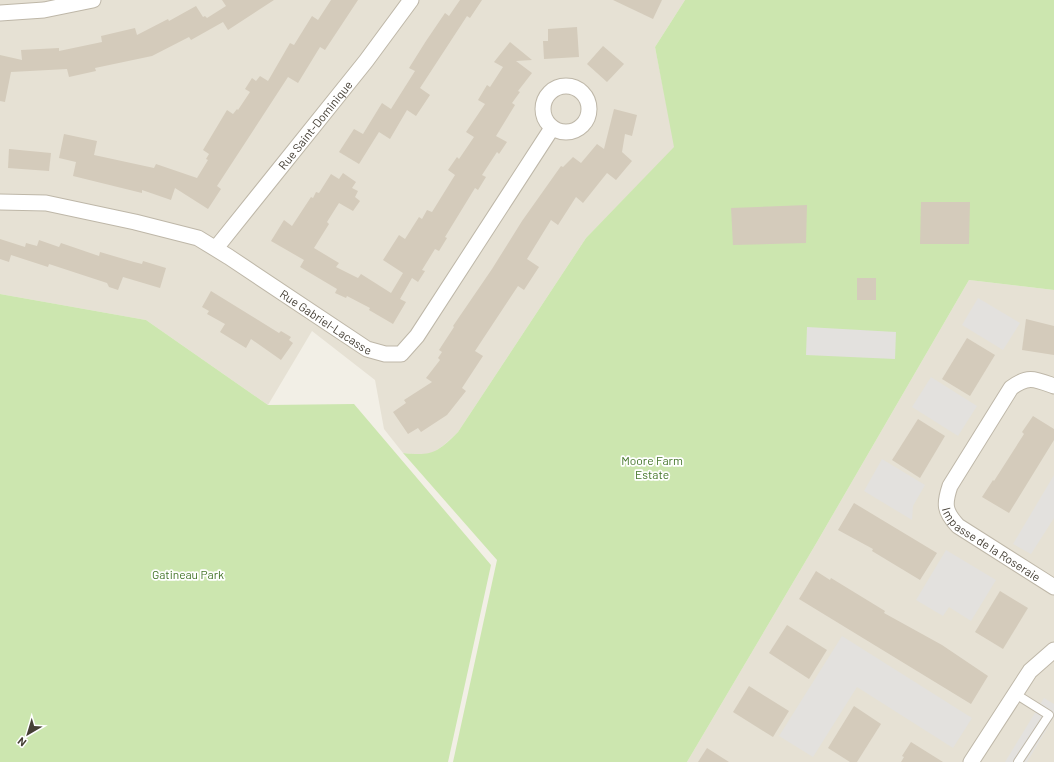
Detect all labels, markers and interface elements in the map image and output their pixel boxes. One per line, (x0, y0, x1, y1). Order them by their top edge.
street label: Rue Saint-Dominique (275, 77, 355, 172)
street label: Rue Gabriel-Lacasse (278, 286, 373, 357)
park label: Moore Farm Estate (621, 453, 683, 481)
street label: Impasse de la Roseraie (940, 506, 1043, 584)
park label: Gatineau Park (152, 567, 224, 581)
north arrow (8, 714, 48, 754)
text: N (15, 735, 28, 750)

